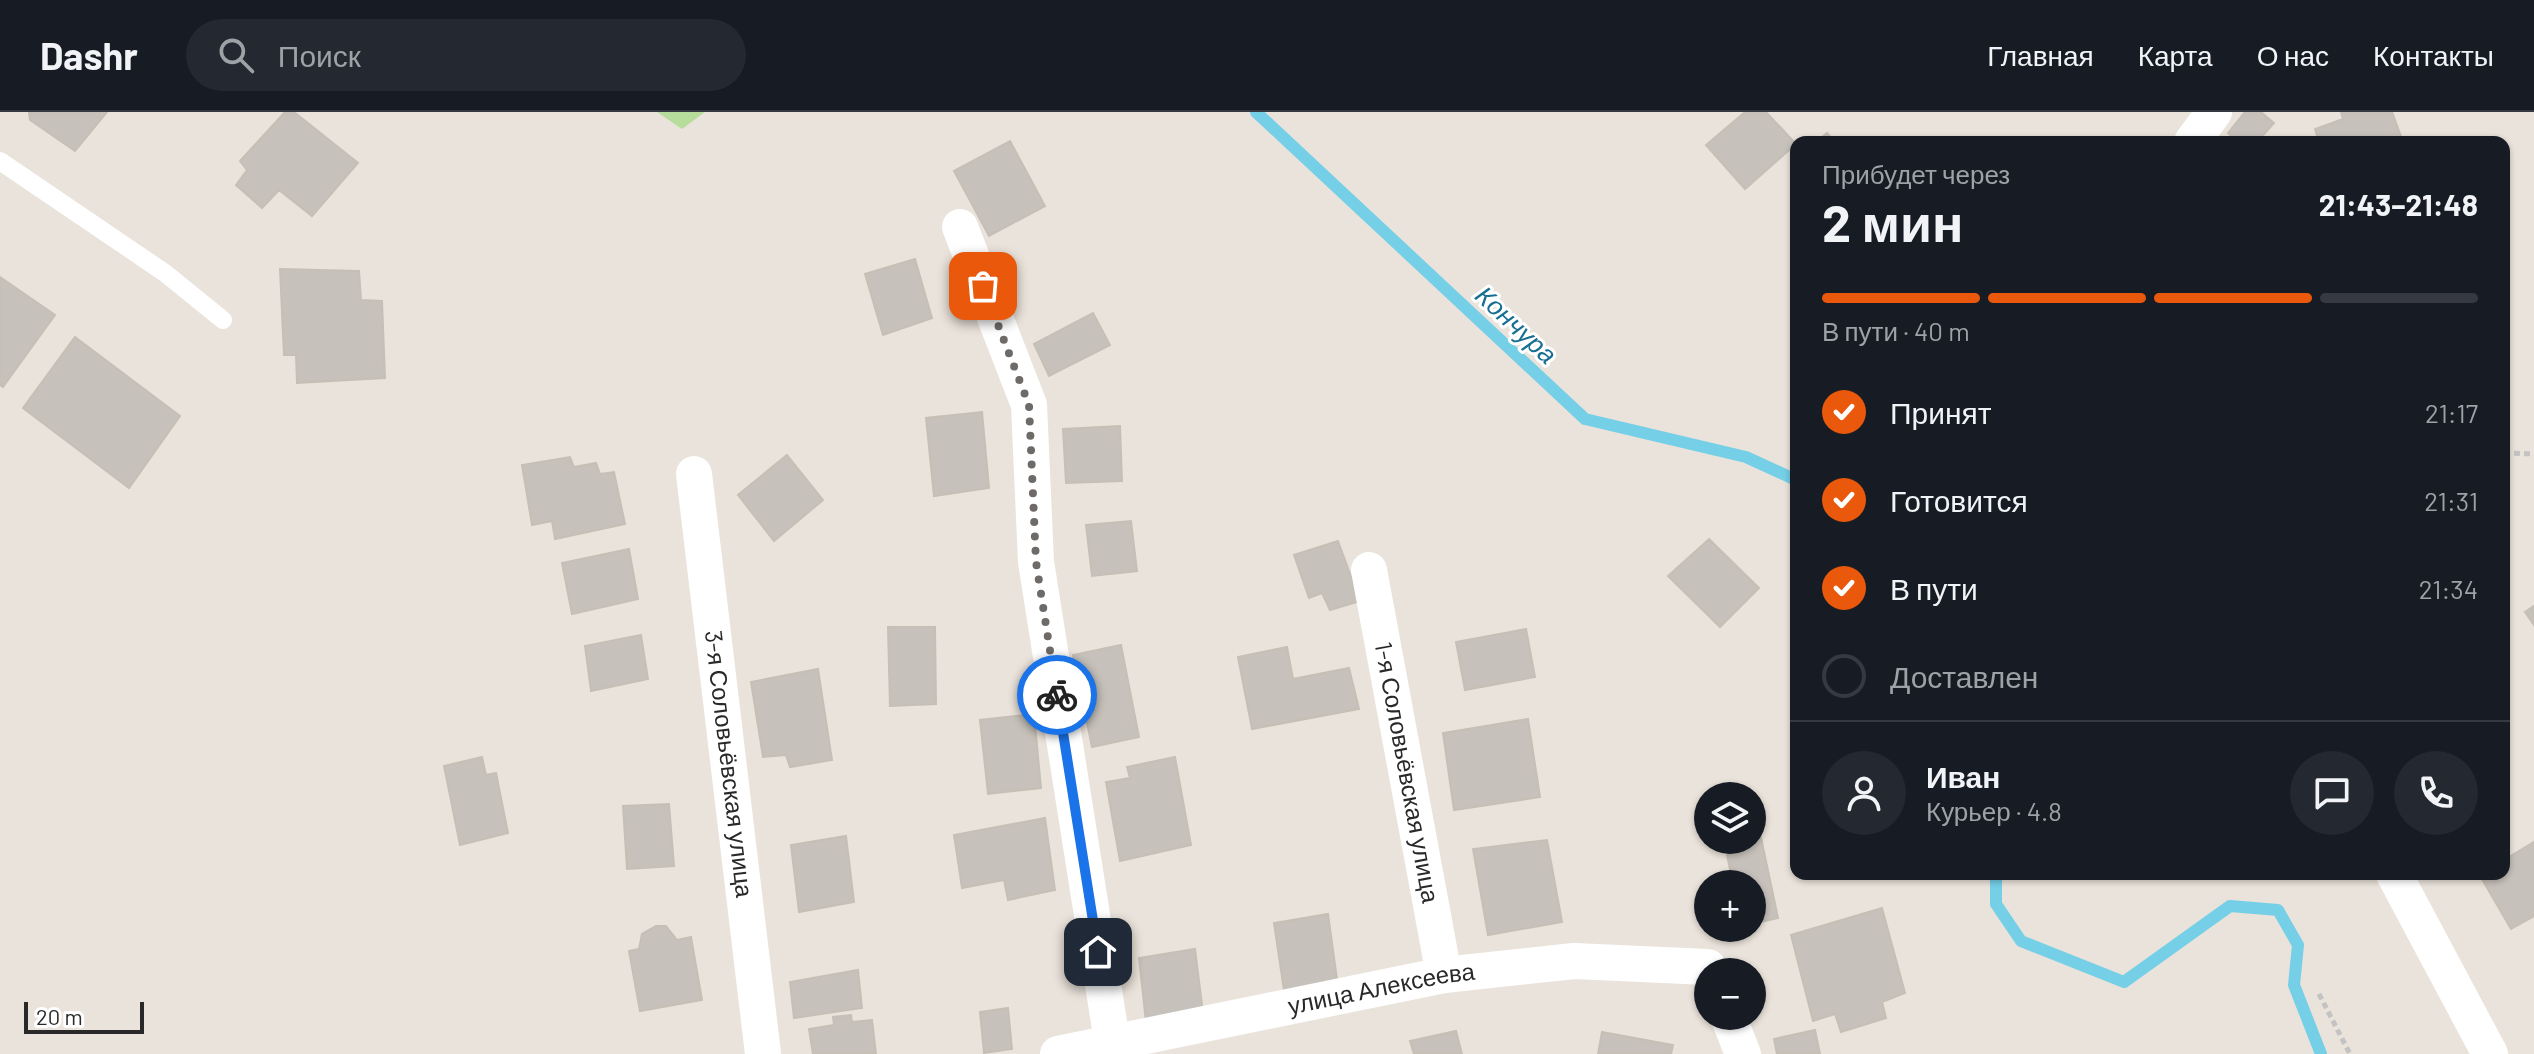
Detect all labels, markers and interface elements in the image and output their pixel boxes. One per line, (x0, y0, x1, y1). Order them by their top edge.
search box (186, 19, 746, 91)
text: Dashr (40, 32, 138, 78)
icon: search (214, 33, 258, 77)
text: Поиск (278, 37, 361, 73)
text: Главная (1987, 38, 2094, 72)
text: Карта (2138, 38, 2213, 72)
text: О нас (2257, 38, 2329, 72)
text: Контакты (2373, 38, 2494, 72)
text: Прибудет через (1822, 158, 2010, 189)
text: 21:43–21:48 (2319, 186, 2478, 222)
text: 2 мин (1822, 190, 1963, 252)
pin (949, 252, 1017, 320)
icon: bag (961, 264, 1005, 308)
water label: Кончура (1470, 279, 1564, 369)
text: В пути · 40 m (1822, 315, 1970, 346)
icon: check (1822, 390, 1866, 434)
text: Принят (1890, 394, 1992, 430)
text: 21:17 (2425, 397, 2478, 428)
icon: check (1822, 478, 1866, 522)
text: Готовится (1890, 482, 2028, 518)
text: 21:31 (2424, 485, 2478, 516)
icon: check (1822, 566, 1866, 610)
text: В пути (1890, 570, 1978, 606)
text: 21:34 (2419, 573, 2478, 604)
street label: 3-я Соловьёвская улица (700, 629, 760, 900)
street label: 1-я Соловьёвская улица (1370, 639, 1446, 906)
courier (1017, 655, 1097, 735)
text: Доставлен (1890, 658, 2038, 694)
icon: bike (1035, 673, 1079, 717)
button: person (1822, 751, 1906, 835)
button: chat (2290, 751, 2374, 835)
button: phone (2394, 751, 2478, 835)
text: Иван (1926, 758, 2000, 794)
map controls (1694, 782, 1766, 1030)
button: layers (1694, 782, 1766, 854)
text: Курьер · 4.8 (1926, 795, 2062, 826)
button: + (1694, 870, 1766, 942)
pin (1064, 918, 1132, 986)
icon: home (1076, 930, 1120, 974)
street label: улица Алексеева (1285, 956, 1477, 1020)
button: − (1694, 958, 1766, 1030)
scale bar (24, 998, 144, 1034)
text: 20 m (36, 1003, 83, 1029)

